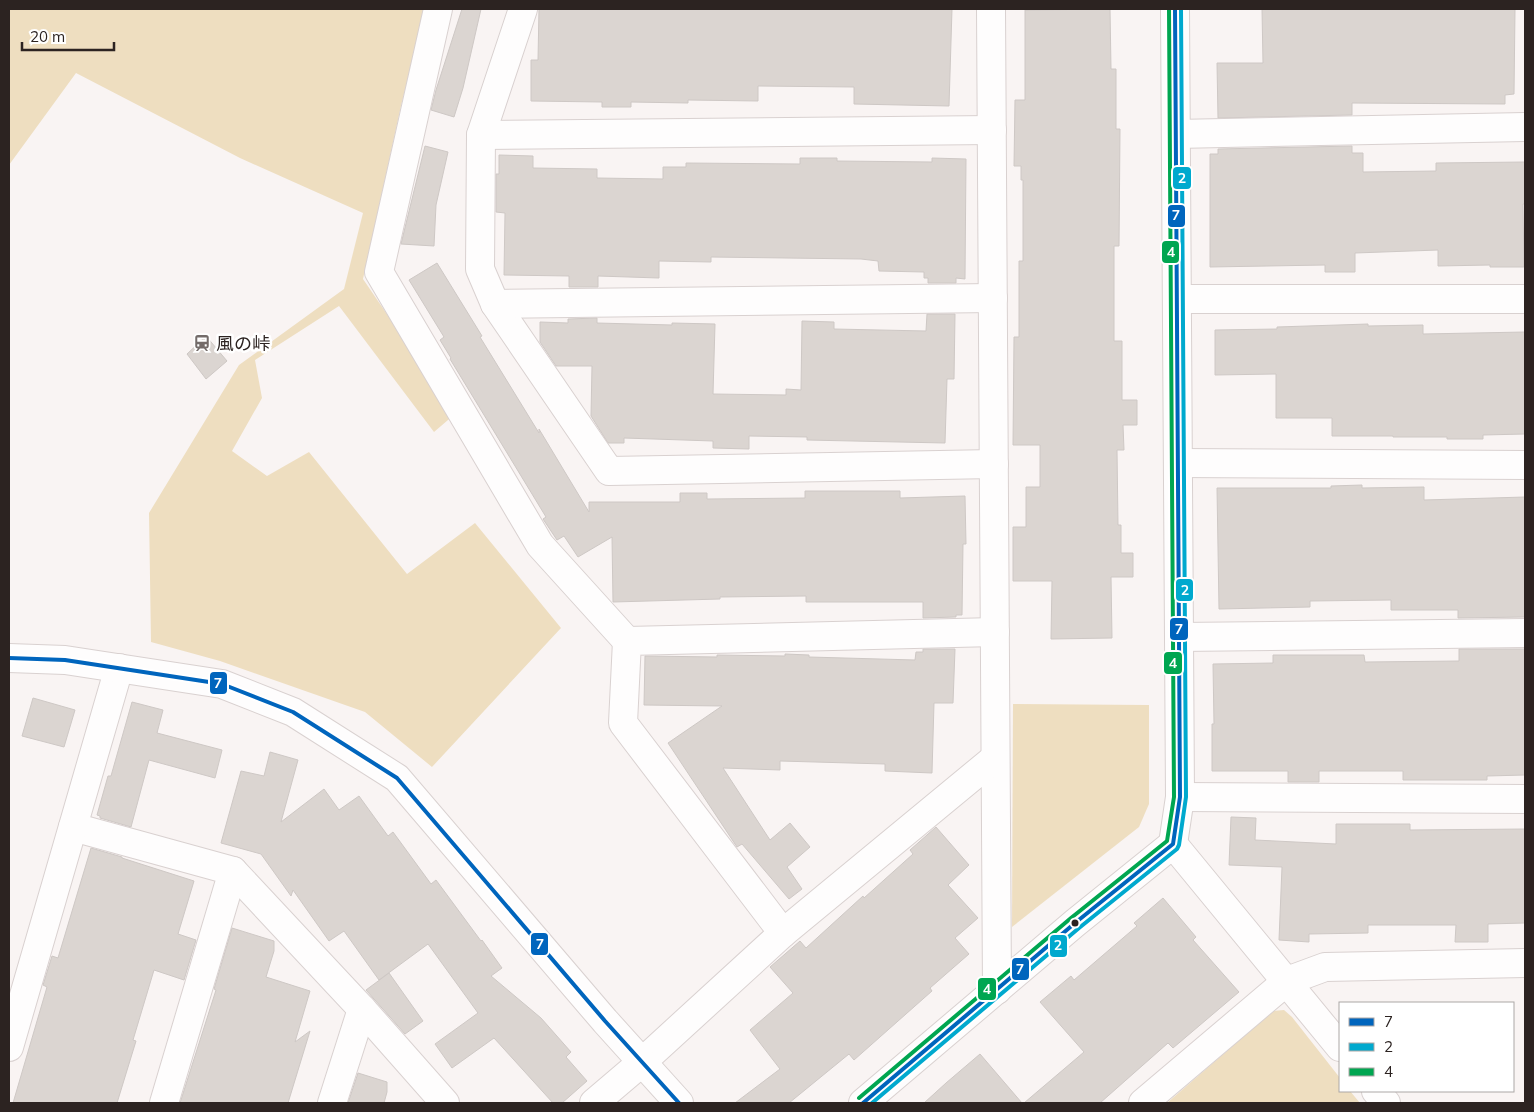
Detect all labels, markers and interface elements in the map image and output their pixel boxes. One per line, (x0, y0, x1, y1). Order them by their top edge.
scale bar (22, 20, 115, 52)
text: 20 m (30, 27, 65, 46)
line badge: 2 (1172, 166, 1192, 190)
text: 2 (1178, 169, 1186, 187)
line badge: 7 (1167, 204, 1186, 228)
text: 7 (1172, 206, 1180, 224)
line badge: 4 (1161, 240, 1180, 264)
text: 4 (1167, 243, 1176, 261)
place label: 風の峠 (216, 332, 270, 355)
station icon: 風の峠 (192, 333, 212, 353)
line badge: 2 (1175, 578, 1194, 602)
text: 2 (1181, 581, 1189, 599)
line badge: 7 (1169, 617, 1189, 641)
text: 7 (1175, 620, 1183, 638)
line badge: 4 (1163, 651, 1183, 675)
text: 4 (1169, 654, 1178, 672)
line badge: 7 (209, 671, 228, 695)
text: 7 (214, 674, 222, 692)
unlabelled marker (1070, 918, 1080, 928)
line badge: 7 (530, 932, 549, 956)
line badge: 2 (1049, 934, 1068, 958)
text: 7 (536, 935, 544, 953)
text: 2 (1054, 936, 1062, 954)
line badge: 7 (1011, 957, 1030, 981)
text: 7 (1016, 960, 1024, 978)
line badge: 4 (977, 977, 997, 1001)
text: 4 (983, 980, 992, 998)
legend (1339, 1002, 1514, 1092)
text: 7 (1384, 1012, 1393, 1031)
text: 2 (1384, 1037, 1393, 1056)
text: 4 (1384, 1062, 1393, 1081)

